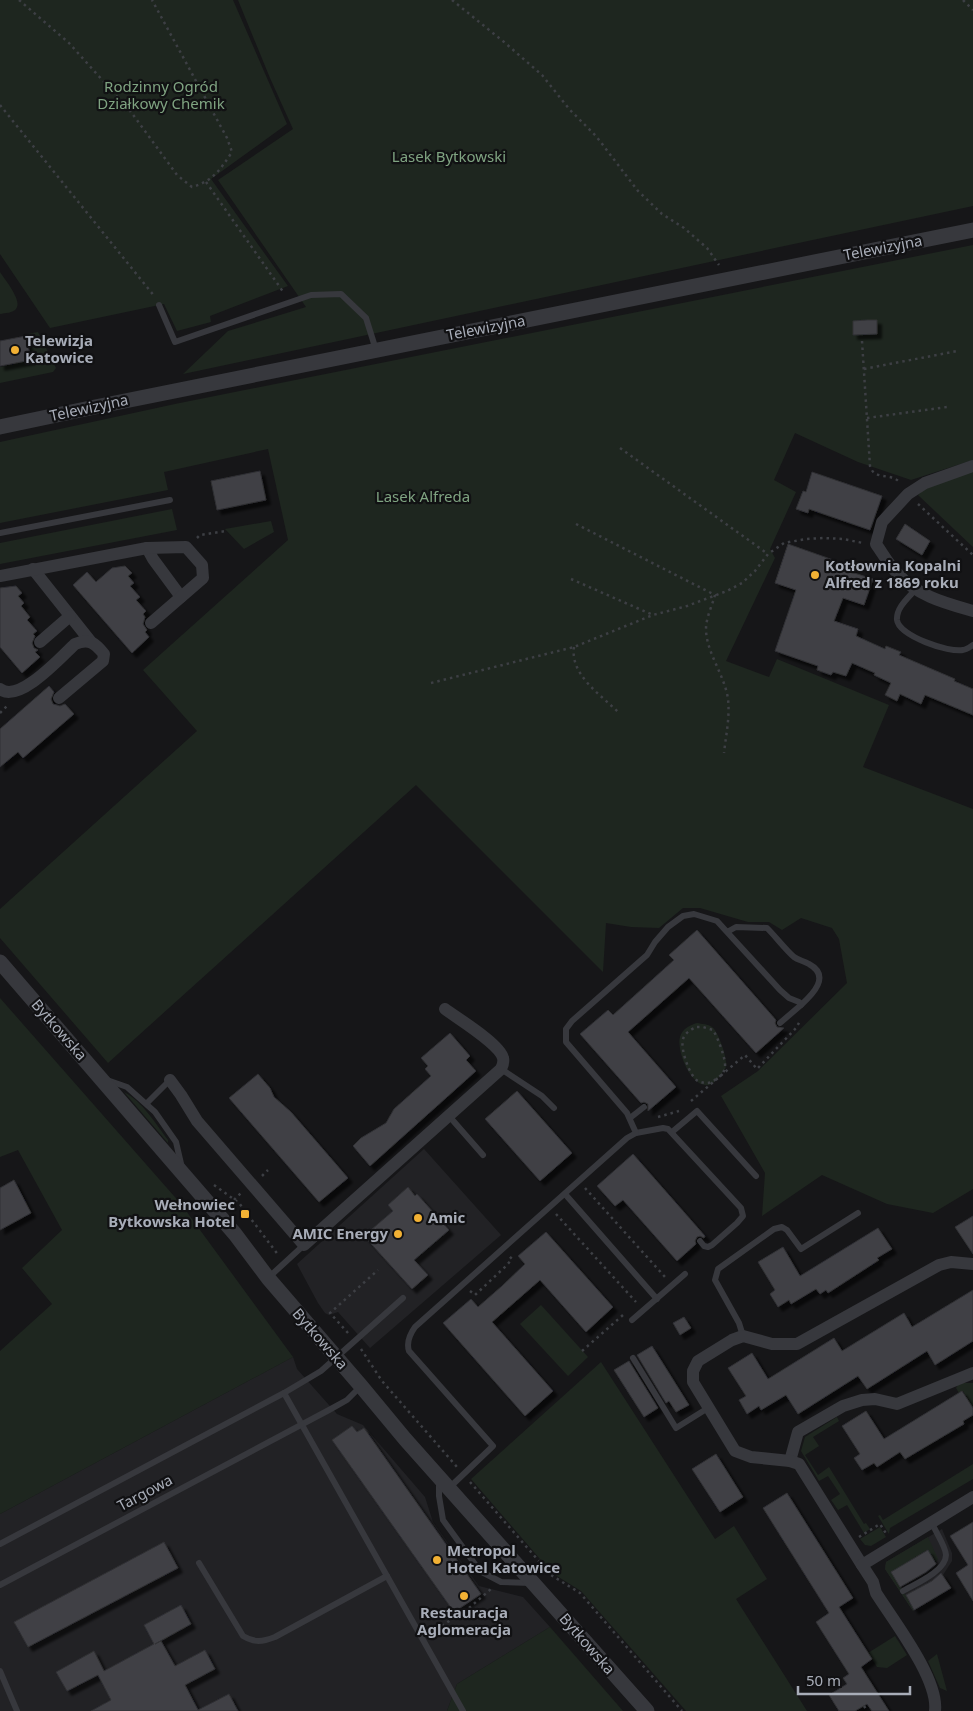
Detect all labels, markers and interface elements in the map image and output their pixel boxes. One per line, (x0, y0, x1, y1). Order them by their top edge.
park label: Rodzinny Ogród Działkowy Chemik (97, 76, 225, 113)
park label: Lasek Bytkowski (392, 146, 506, 166)
street label: Telewizyjna (842, 230, 924, 264)
street label: Telewizyjna (445, 310, 527, 344)
place label: Telewizja Katowice (25, 330, 94, 367)
marker: Telewizja Katowice (9, 344, 21, 356)
street label: Telewizyjna (48, 389, 130, 425)
park label: Lasek Alfreda (376, 486, 470, 506)
place label: Kotłownia Kopalni Alfred z 1869 roku (825, 555, 961, 592)
marker: Kotłownia Kopalni Alfred z 1869 roku (809, 569, 821, 581)
street label: Bytkowska (28, 994, 92, 1064)
place label: Wełnowiec Bytkowska Hotel (108, 1194, 235, 1231)
place label: Amic (428, 1207, 465, 1227)
marker: Wełnowiec Bytkowska Hotel (239, 1208, 251, 1220)
marker: Amic (412, 1212, 424, 1224)
place label: AMIC Energy (292, 1223, 388, 1243)
marker: AMIC Energy (392, 1228, 404, 1240)
street label: Bytkowska (289, 1303, 353, 1373)
street label: Targowa (113, 1469, 176, 1515)
place label: Metropol Hotel Katowice (447, 1540, 560, 1577)
marker: Metropol Hotel Katowice (431, 1554, 443, 1566)
marker: Restauracja Aglomeracja (458, 1590, 470, 1602)
place label: Restauracja Aglomeracja (417, 1602, 511, 1639)
street label: Bytkowska (556, 1608, 620, 1678)
scale bar (798, 1664, 910, 1696)
text: 50 m (806, 1670, 841, 1690)

